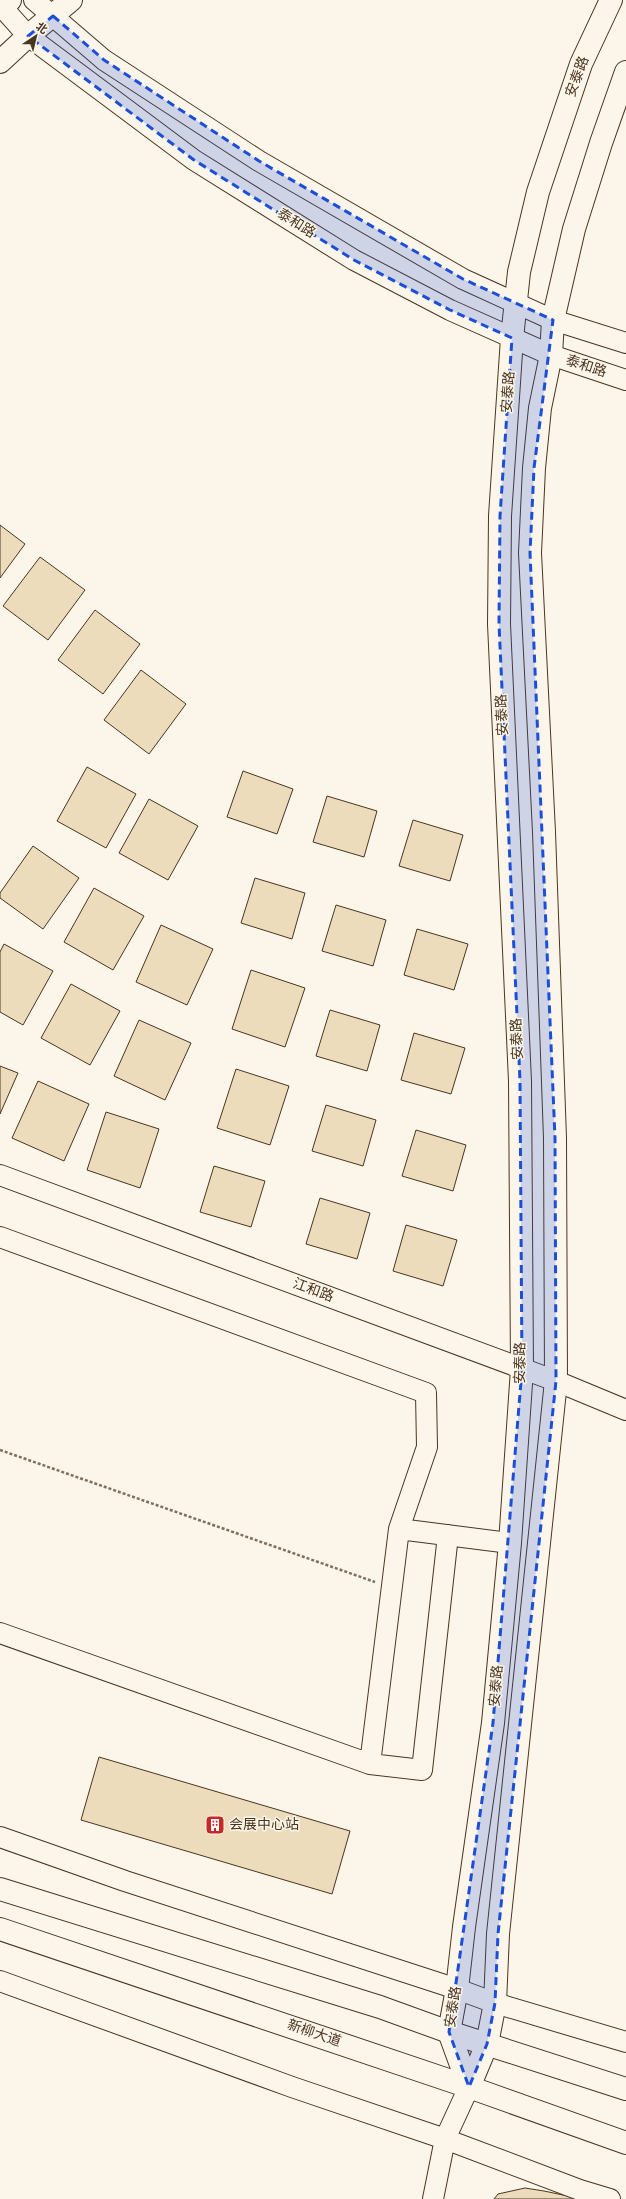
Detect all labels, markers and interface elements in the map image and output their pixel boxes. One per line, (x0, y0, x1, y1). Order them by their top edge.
north arrow (16, 16, 56, 56)
text: 北 (33, 20, 50, 38)
street label: 安泰路 (563, 54, 593, 100)
street label: 泰和路 (274, 206, 318, 242)
street label: 泰和路 (563, 352, 609, 382)
street label: 安泰路 (499, 370, 519, 414)
street label: 安泰路 (493, 694, 513, 736)
street label: 安泰路 (508, 1018, 528, 1060)
street label: 江和路 (290, 1276, 336, 1306)
street label: 安泰路 (512, 1342, 530, 1384)
street label: 安泰路 (487, 1664, 507, 1708)
building icon: 会展中心站 (204, 1814, 226, 1836)
place label: 会展中心站 (229, 1817, 299, 1834)
street label: 安泰路 (442, 1985, 466, 2029)
street label: 新柳大道 (285, 2017, 343, 2051)

